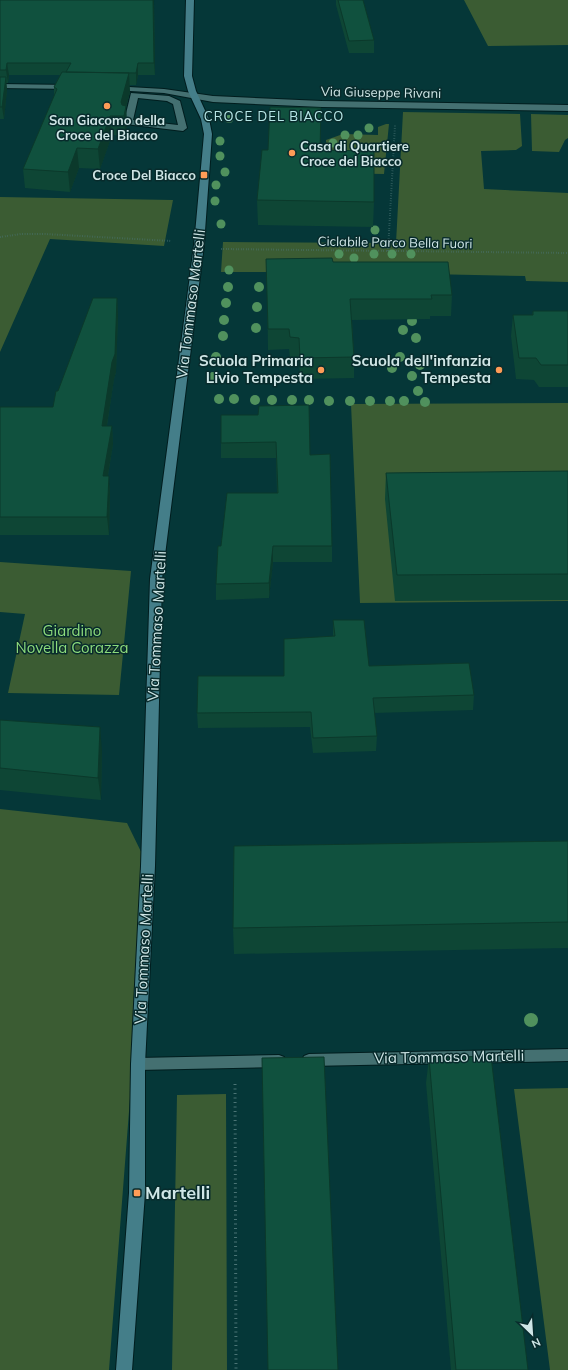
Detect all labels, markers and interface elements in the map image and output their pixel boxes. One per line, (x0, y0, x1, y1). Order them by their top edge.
street label: Via Giuseppe Rivani (321, 83, 441, 101)
marker: San Giacomo della Croce del Biacco (102, 101, 112, 111)
district label: CROCE DEL BIACCO (204, 108, 344, 124)
place label: San Giacomo della Croce del Biacco (49, 112, 165, 143)
place label: Casa di Quartiere Croce del Biacco (300, 138, 409, 169)
marker: Casa di Quartiere Croce del Biacco (287, 148, 297, 158)
place label: Croce Del Biacco (92, 167, 196, 183)
marker: Croce Del Biacco (199, 170, 209, 180)
street label: Via Tommaso Martelli (172, 228, 209, 380)
street label: Ciclabile Parco Bella Fuori (318, 233, 472, 251)
place label: Scuola Primaria Livio Tempesta (199, 351, 313, 387)
place label: Scuola dell'infanzia Tempesta (352, 351, 491, 387)
marker: Scuola Primaria Livio Tempesta (316, 365, 326, 375)
marker: Scuola dell'infanzia Tempesta (494, 365, 504, 375)
street label: Via Tommaso Martelli (143, 550, 170, 702)
park label: Giardino Novella Corazza (16, 621, 128, 657)
street label: Via Tommaso Martelli (130, 873, 157, 1025)
street label: Via Tommaso Martelli (374, 1046, 524, 1067)
place label: Martelli (145, 1181, 210, 1204)
marker: Martelli (132, 1188, 142, 1198)
north arrow (512, 1314, 552, 1354)
text: N (530, 1335, 543, 1351)

